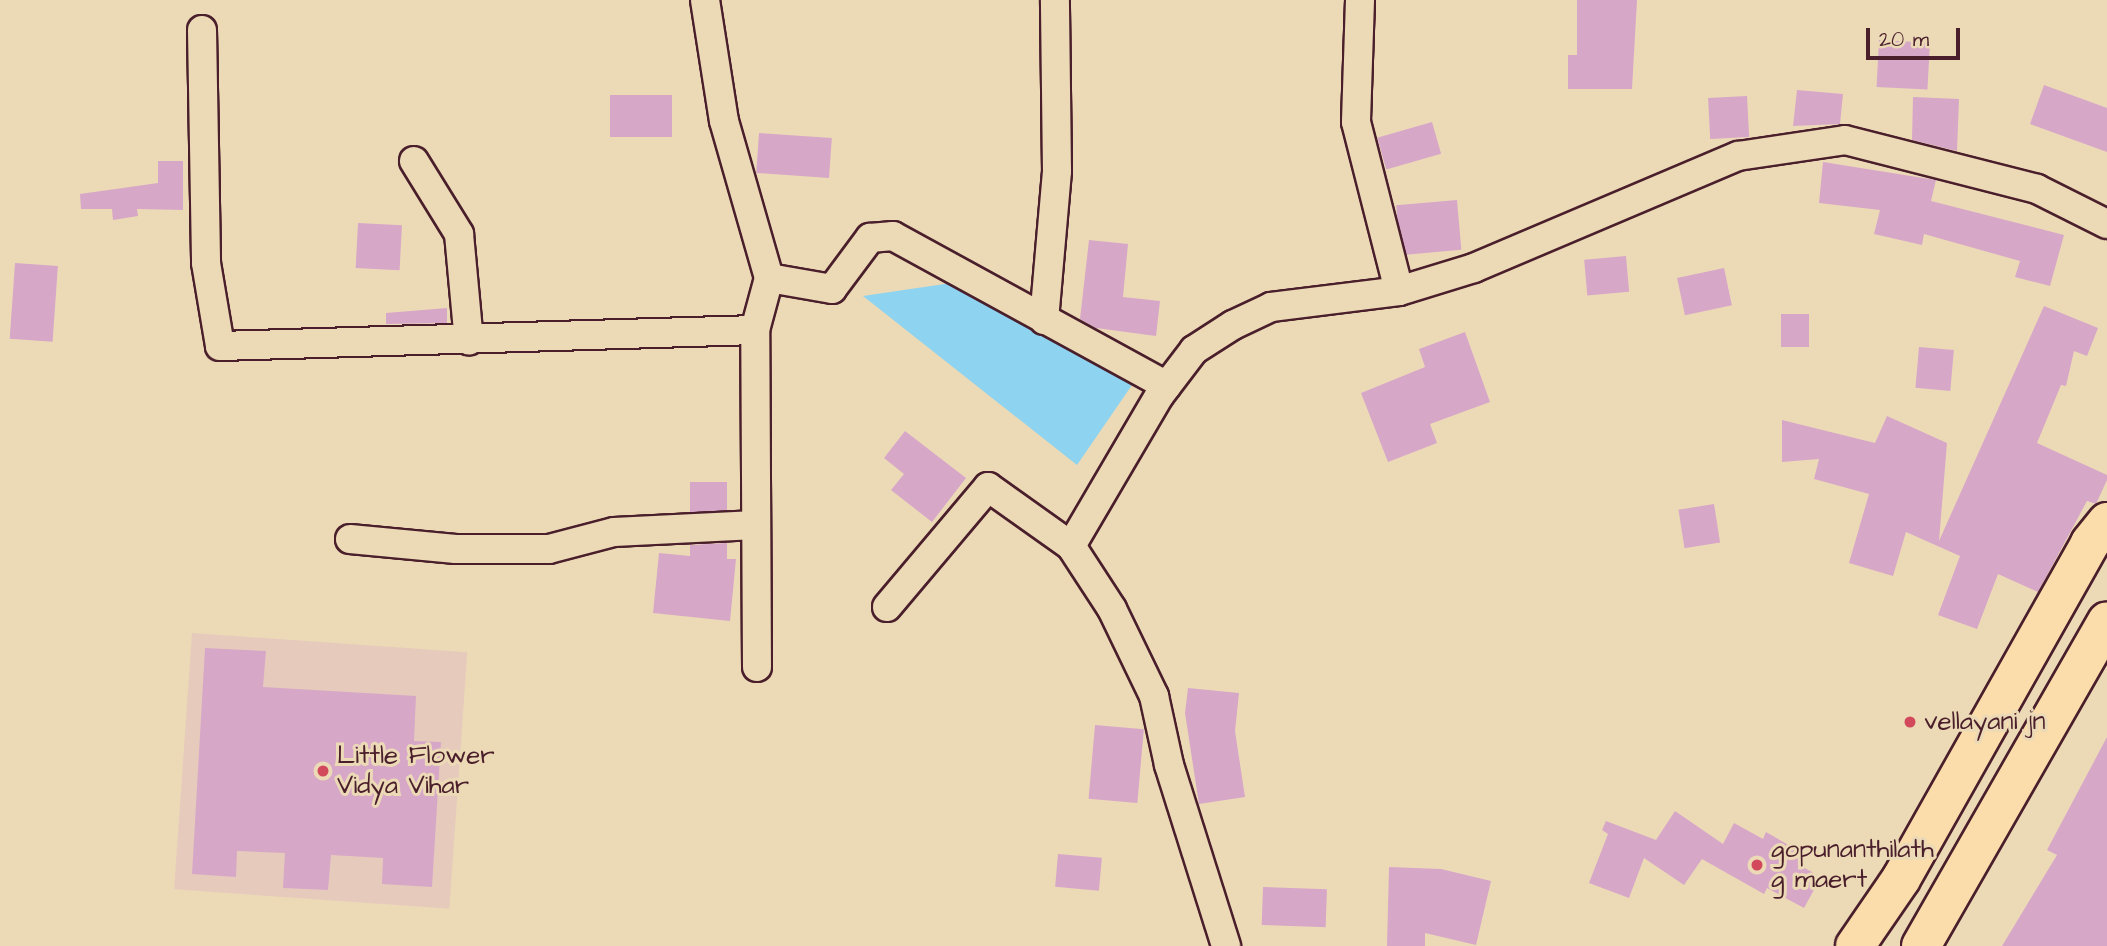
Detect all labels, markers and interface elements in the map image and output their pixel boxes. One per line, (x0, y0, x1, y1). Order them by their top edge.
scale bar (1869, 14, 1964, 58)
text: 20 m (1879, 25, 1929, 54)
place label: vellayani jn (1924, 706, 2045, 738)
marker: vellayani jn (1902, 714, 1918, 730)
place label: Little Flower Vidya Vihar (337, 740, 495, 802)
marker: Little Flower Vidya Vihar (315, 763, 331, 779)
place label: gopunanthilath g maert (1771, 834, 1934, 896)
marker: gopunanthilath g maert (1749, 857, 1765, 873)

